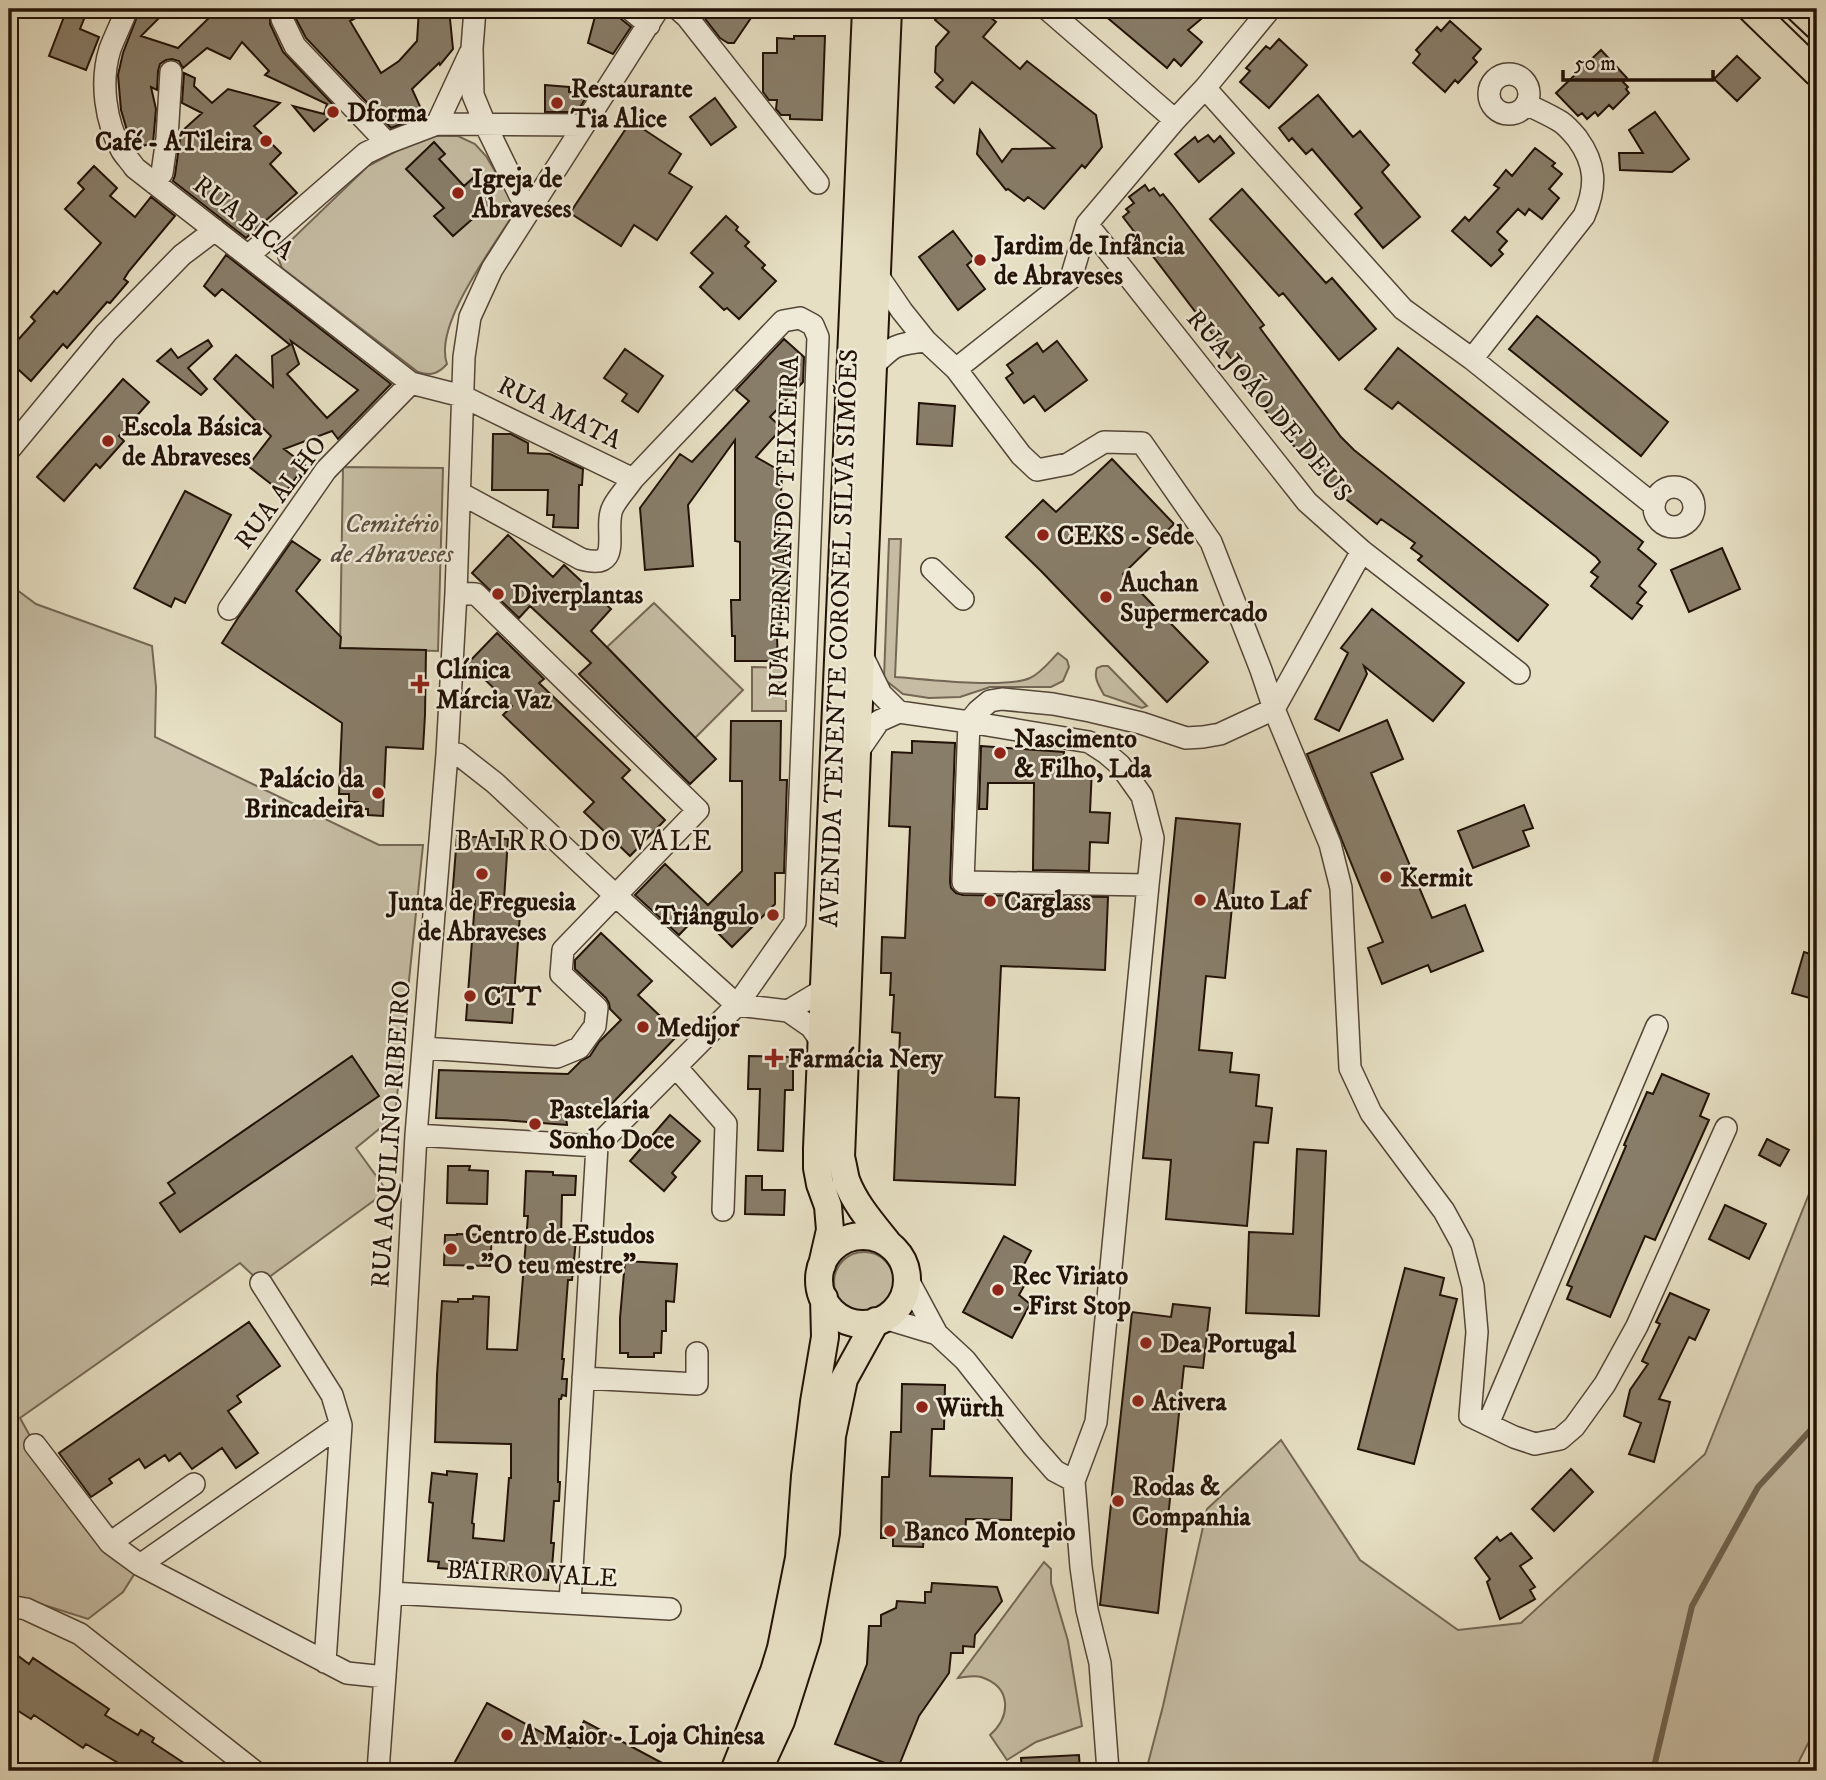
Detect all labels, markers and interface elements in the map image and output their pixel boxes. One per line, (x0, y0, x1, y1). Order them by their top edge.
scale bar (1563, 38, 1714, 82)
text: 50 m (1574, 51, 1616, 77)
place label: Restaurante Tia Alice (570, 73, 693, 136)
marker: Restaurante Tia Alice (549, 95, 565, 111)
place label: Dforma (347, 97, 428, 130)
marker: Dforma (325, 104, 341, 120)
place label: Café - ATileira (95, 126, 253, 159)
marker: Café - ATileira (258, 133, 274, 149)
place label: Igreja de Abraveses (471, 163, 572, 226)
street label: RUA BICA (186, 168, 301, 268)
marker: Igreja de Abraveses (450, 185, 466, 201)
place label: Jardim de Infância de Abraveses (991, 230, 1186, 293)
marker: Jardim de Infância de Abraveses (972, 252, 988, 268)
street label: RUA JOÃO DE DEUS (1179, 302, 1360, 509)
street label: AVENIDA TENENTE CORONEL SILVA SIMÕES (812, 348, 866, 928)
street label: RUA FERNANDO TEIXEIRA (762, 355, 807, 699)
street label: RUA MATA (492, 369, 627, 458)
place label: Escola Básica de Abraveses (122, 411, 263, 474)
street label: RUA ALHO (228, 430, 335, 556)
marker: Escola Básica de Abraveses (100, 433, 116, 449)
park label: Cemitério de Abraveses (330, 508, 454, 571)
place label: CEKS - Sede (1057, 520, 1194, 553)
marker: CEKS - Sede (1035, 527, 1051, 543)
place label: Auchan Supermercado (1119, 567, 1268, 630)
place label: Diverplantas (512, 579, 643, 612)
marker: Diverplantas (490, 586, 506, 602)
marker: Auchan Supermercado (1098, 589, 1114, 605)
place label: Clínica Márcia Vaz (436, 654, 553, 717)
marker: Clínica Márcia Vaz (410, 674, 430, 694)
place label: Nascimento & Filho, Lda (1014, 723, 1153, 786)
marker: Nascimento & Filho, Lda (992, 745, 1008, 761)
place label: Palácio da Brincadeira (244, 763, 365, 826)
marker: Palácio da Brincadeira (370, 785, 386, 801)
district label: BAIRRO DO VALE (454, 824, 714, 859)
place label: Kermit (1400, 862, 1474, 895)
marker: Junta de Freguesia de Abraveses (474, 866, 490, 882)
marker: Kermit (1378, 869, 1394, 885)
place label: Auto Laf (1213, 885, 1312, 918)
place label: Junta de Freguesia de Abraveses (385, 886, 577, 949)
place label: Carglass (1004, 886, 1091, 919)
marker: Auto Laf (1192, 892, 1208, 908)
marker: Carglass (982, 893, 998, 909)
place label: Triângulo (654, 900, 759, 933)
marker: Triângulo (765, 907, 781, 923)
street label: RUA AQUILINO RIBEIRO (364, 979, 419, 1289)
place label: CTT (484, 981, 541, 1014)
marker: CTT (462, 988, 478, 1004)
place label: Medijor (657, 1012, 740, 1045)
marker: Medijor (635, 1019, 651, 1035)
place label: Farmácia Nery (788, 1043, 943, 1076)
marker: Farmácia Nery (766, 1050, 782, 1066)
place label: Pastelaria Sonho Doce (549, 1094, 675, 1157)
marker: Pastelaria Sonho Doce (527, 1116, 543, 1132)
place label: Centro de Estudos - "O teu mestre" (465, 1219, 655, 1282)
marker: Centro de Estudos - "O teu mestre" (443, 1241, 459, 1257)
place label: Rec Viriato - First Stop (1012, 1260, 1131, 1323)
marker: Rec Viriato - First Stop (990, 1282, 1006, 1298)
place label: Dea Portugal (1160, 1328, 1297, 1361)
marker: Dea Portugal (1138, 1335, 1154, 1351)
place label: Ativera (1151, 1386, 1227, 1419)
place label: Würth (935, 1392, 1004, 1425)
marker: Ativera (1130, 1393, 1146, 1409)
marker: Würth (914, 1399, 930, 1415)
place label: Rodas & Companhia (1132, 1471, 1251, 1534)
marker: Rodas & Companhia (1110, 1493, 1126, 1509)
place label: Banco Montepio (904, 1516, 1076, 1549)
marker: Banco Montepio (882, 1523, 898, 1539)
street label: BAIRRO VALE (446, 1554, 618, 1595)
place label: A Maior - Loja Chinesa (520, 1720, 765, 1753)
marker: A Maior - Loja Chinesa (499, 1727, 515, 1743)

